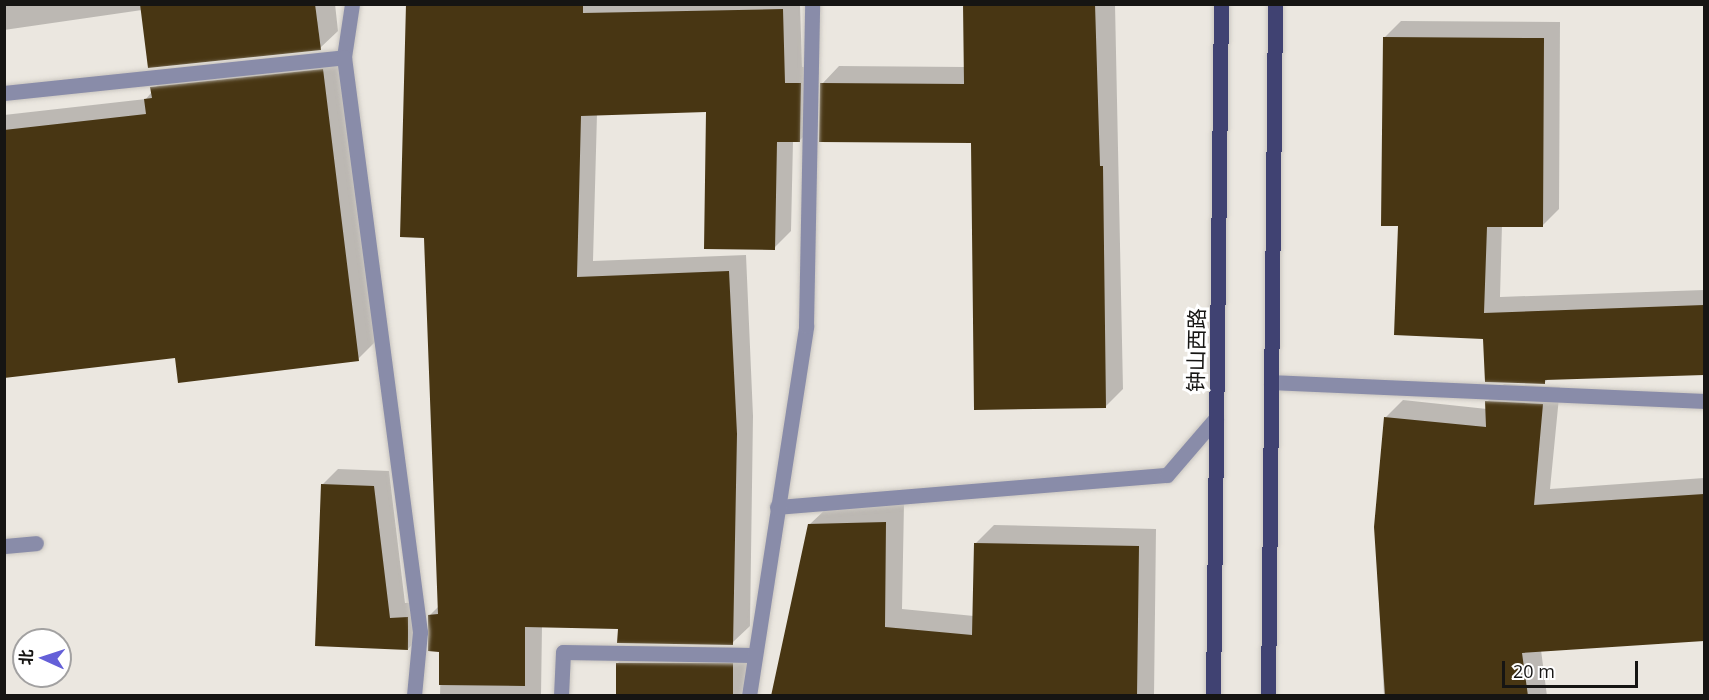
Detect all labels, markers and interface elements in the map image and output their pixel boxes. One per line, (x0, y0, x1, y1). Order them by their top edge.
street label: 钟山西路 (1183, 308, 1209, 392)
north arrow (12, 628, 72, 688)
text: 北 (15, 649, 37, 666)
scale bar (1505, 649, 1642, 687)
text: 20 m (1513, 659, 1555, 683)

